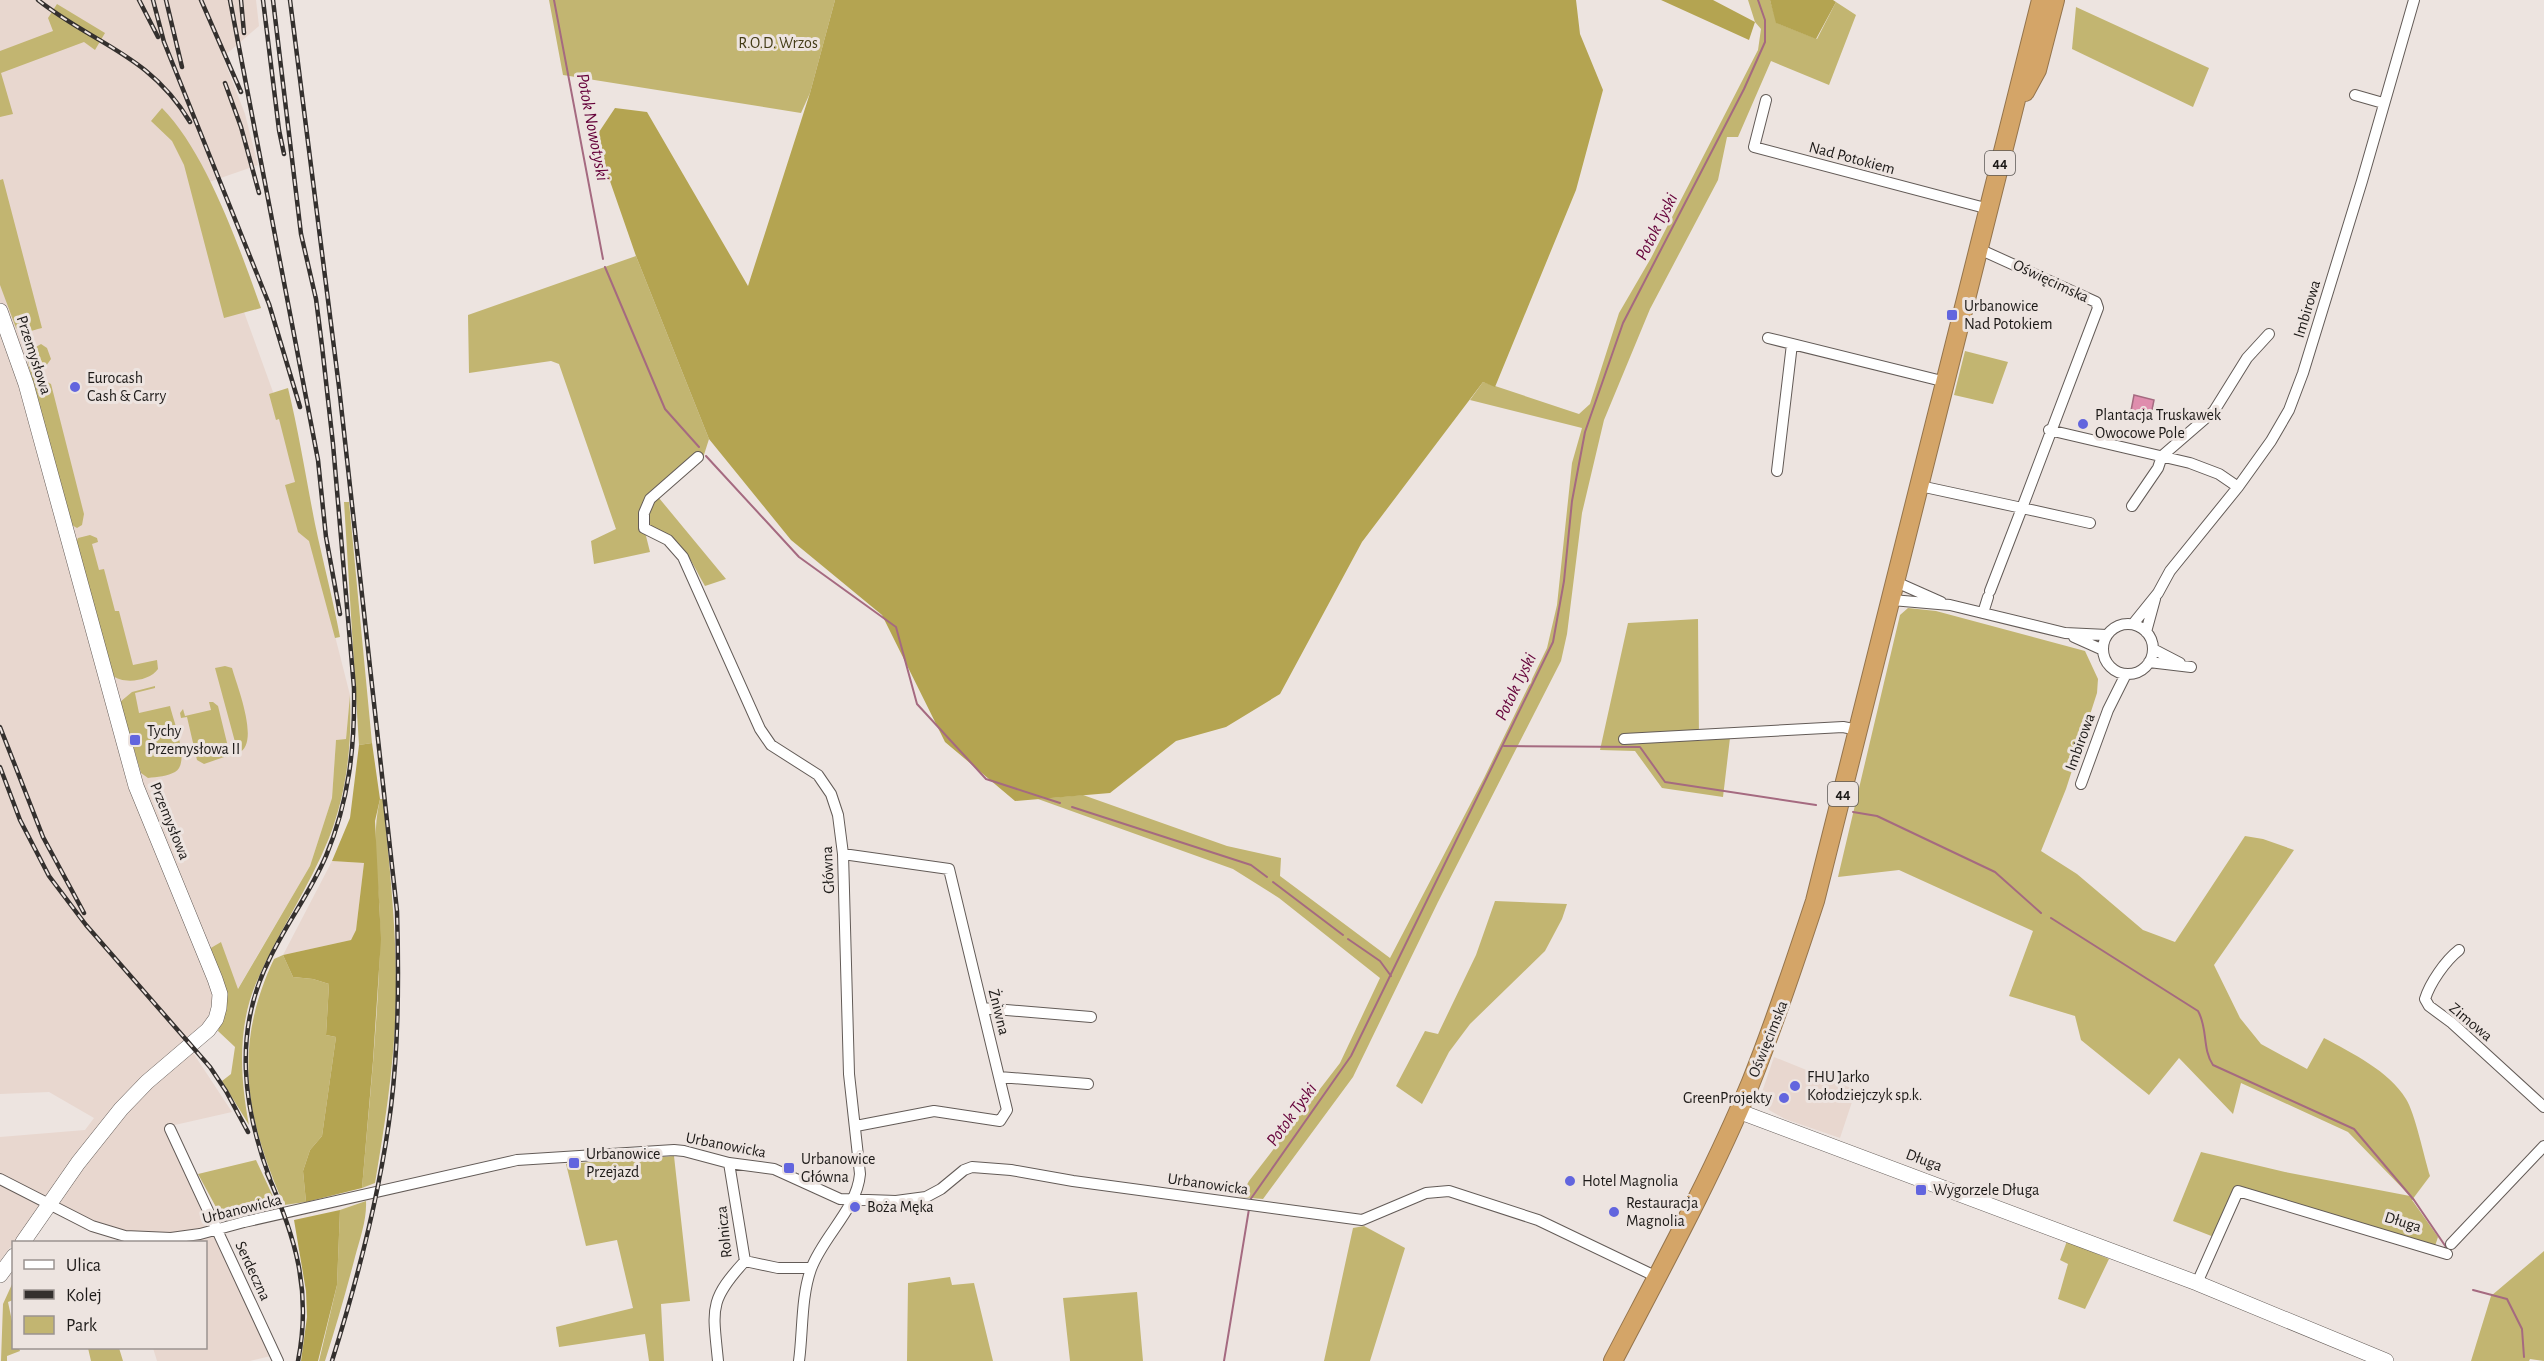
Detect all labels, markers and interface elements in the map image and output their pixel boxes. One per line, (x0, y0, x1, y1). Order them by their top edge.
park label: R.O.D. Wrzos (738, 35, 818, 51)
water label: Potok Nowotyski (573, 72, 611, 182)
street label: Nad Potokiem (1807, 139, 1897, 177)
road number: 44 (1985, 151, 2015, 175)
water label: Potok Tyski (1633, 191, 1681, 263)
street label: Oświęcimska (2011, 257, 2091, 305)
street label: Imbirowa (2291, 278, 2323, 340)
place label: Urbanowice Nad Potokiem (1964, 298, 2053, 332)
marker: Urbanowice Nad Potokiem (1945, 308, 1959, 322)
street label: Przemysłowa (13, 314, 54, 397)
place label: Eurocash Cash & Carry (87, 370, 166, 405)
marker: Eurocash Cash & Carry (68, 380, 82, 394)
place label: Plantacja Truskawek Owocowe Pole (2095, 407, 2222, 441)
marker: Plantacja Truskawek Owocowe Pole (2076, 417, 2090, 431)
water label: Potok Tyski (1492, 650, 1540, 723)
street label: Imbirowa (2062, 711, 2098, 773)
place label: Tychy Przemysłowa II (147, 723, 240, 758)
marker: Tychy Przemysłowa II (128, 733, 142, 747)
street label: Przemysłowa (146, 780, 193, 862)
road number: 44 (1828, 782, 1858, 806)
street label: Główna (819, 846, 837, 894)
street label: Żniwna (986, 987, 1014, 1037)
street label: Oświęcimska (1745, 998, 1791, 1080)
street label: Zimowa (2446, 1000, 2496, 1044)
place label: FHU Jarko Kołodziejczyk sp.k. (1807, 1069, 1922, 1104)
marker: FHU Jarko Kołodziejczyk sp.k. (1788, 1079, 1802, 1093)
water label: Potok Tyski (1263, 1080, 1321, 1150)
place label: GreenProjekty (1683, 1090, 1772, 1107)
marker: GreenProjekty (1777, 1091, 1791, 1105)
street label: Urbanowicka (685, 1129, 767, 1161)
place label: Urbanowice Przejazd (586, 1146, 660, 1181)
street label: Długa (1904, 1146, 1944, 1174)
place label: Urbanowice Główna (801, 1151, 875, 1185)
marker: Urbanowice Przejazd (567, 1156, 581, 1170)
marker: Urbanowice Główna (782, 1161, 796, 1175)
street label: Urbanowicka (1167, 1170, 1249, 1198)
place label: Hotel Magnolia (1582, 1173, 1678, 1189)
marker: Hotel Magnolia (1563, 1174, 1577, 1188)
place label: Wygorzele Długa (1933, 1182, 2039, 1199)
marker: Wygorzele Długa (1914, 1183, 1928, 1197)
street label: Urbanowicka (201, 1191, 283, 1227)
place label: Restauracja Magnolia (1626, 1195, 1698, 1229)
place label: Boża Męka (867, 1199, 934, 1215)
marker: Boża Męka (848, 1200, 862, 1214)
street label: Rolnicza (713, 1205, 735, 1259)
marker: Restauracja Magnolia (1607, 1205, 1621, 1219)
street label: Długa (2383, 1209, 2423, 1235)
street label: Serdeczna (232, 1239, 274, 1303)
legend (12, 1241, 207, 1349)
text: Ulica (66, 1257, 101, 1275)
text: Kolej (66, 1287, 102, 1305)
text: Park (66, 1317, 98, 1335)

